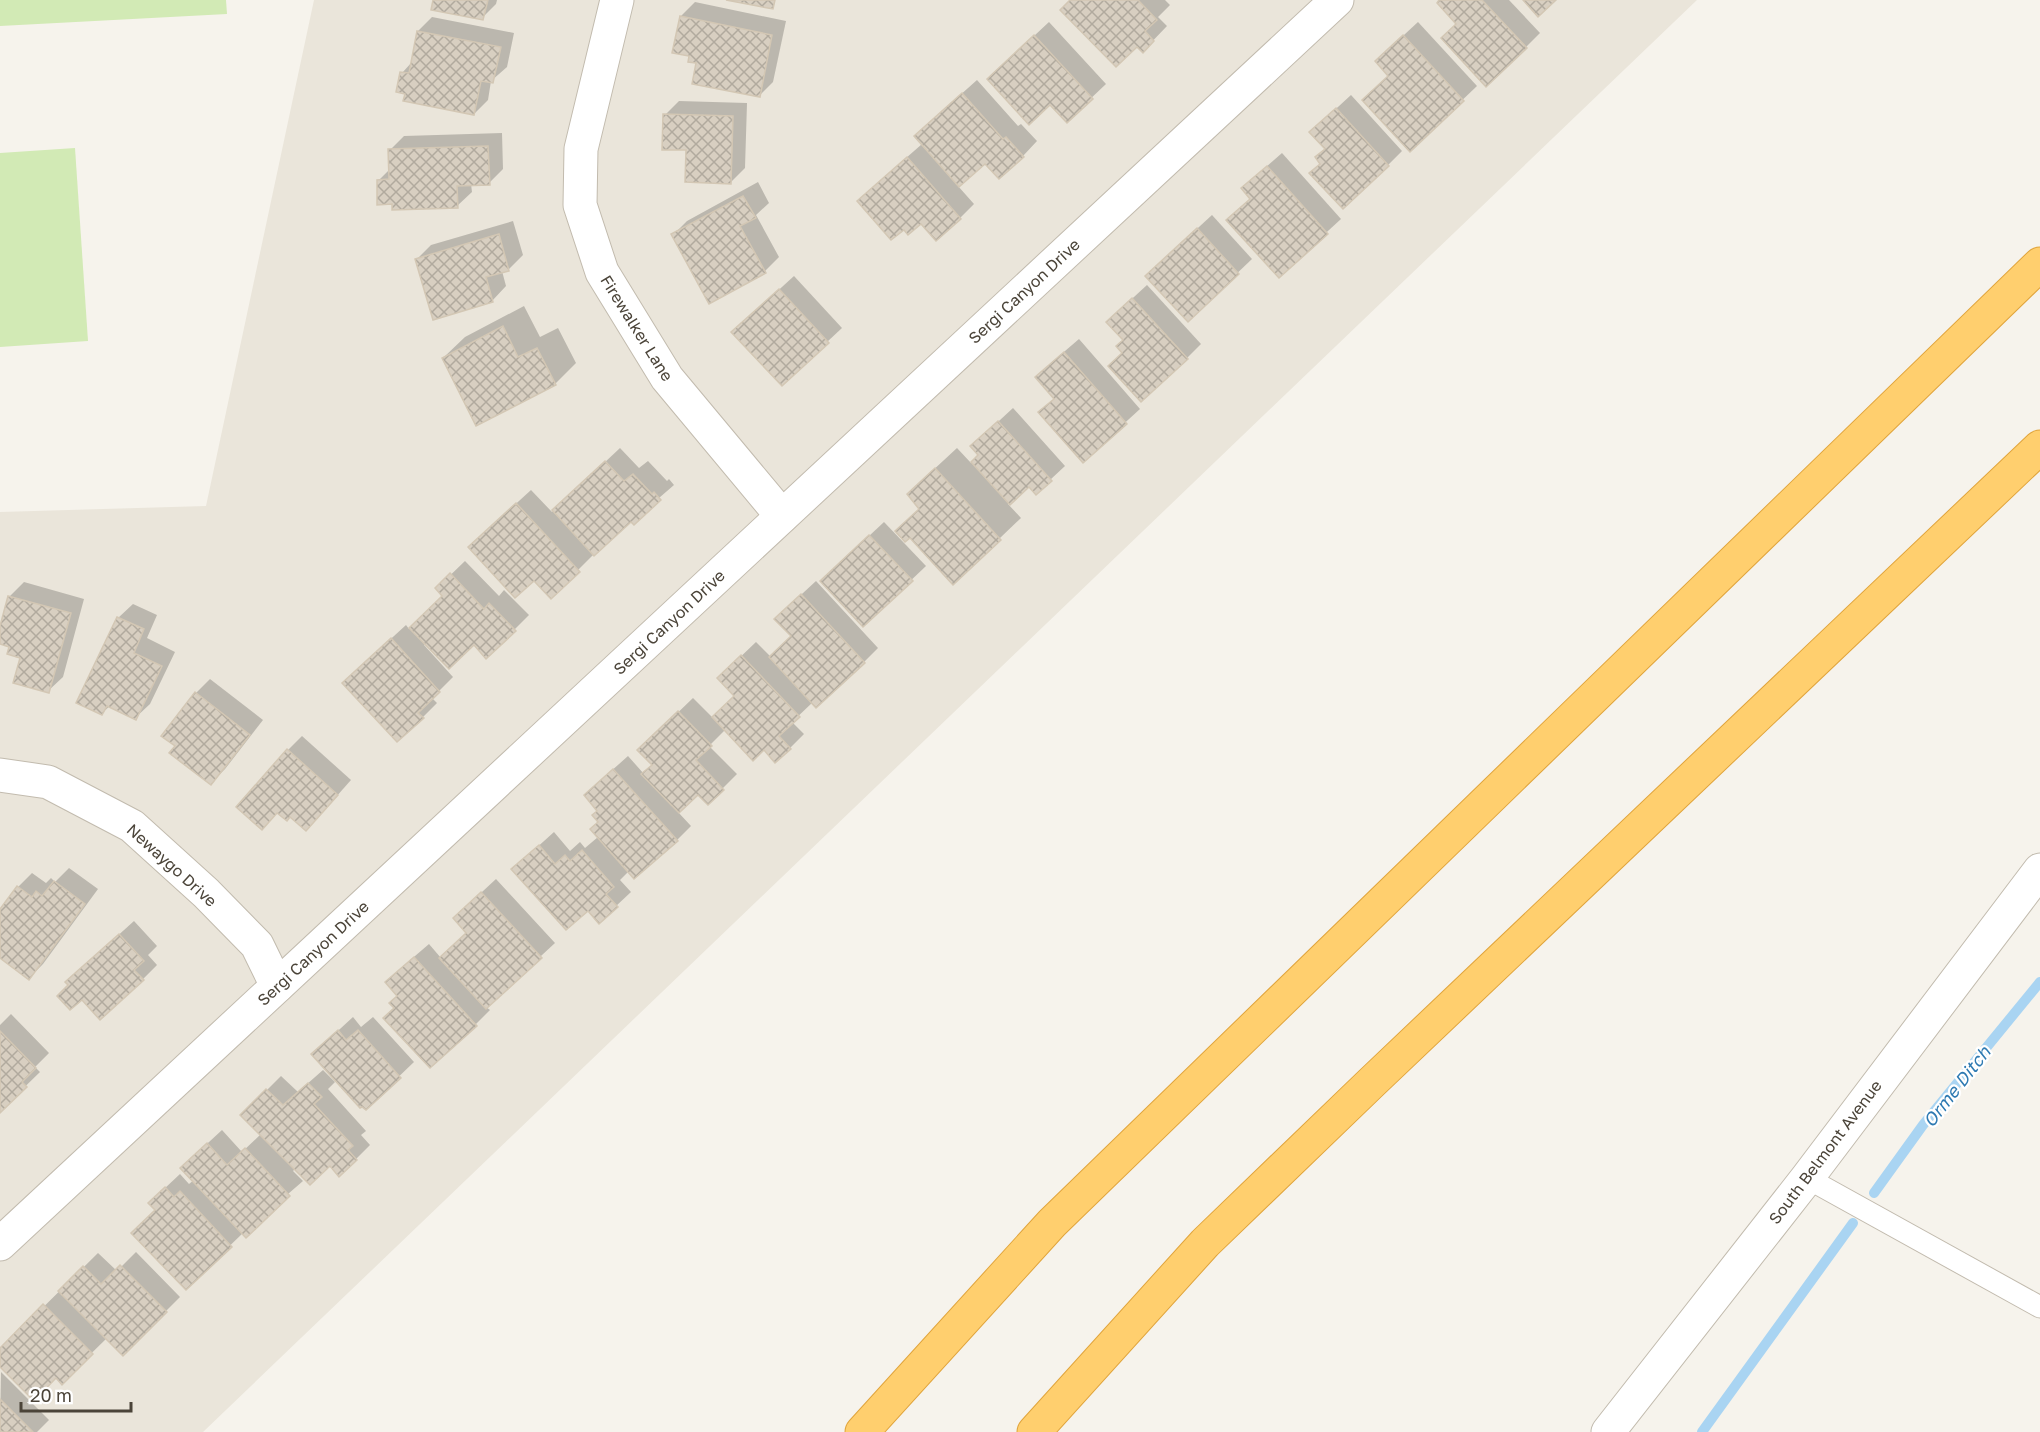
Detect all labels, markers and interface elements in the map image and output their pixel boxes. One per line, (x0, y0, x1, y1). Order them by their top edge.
street label: Sergi Canyon Drive (964, 234, 1084, 348)
street label: Firewalker Lane (596, 271, 678, 385)
street label: Sergi Canyon Drive (609, 565, 729, 679)
street label: Newaygo Drive (123, 819, 221, 911)
street label: Sergi Canyon Drive (253, 896, 373, 1010)
water label: Orme Ditch (1918, 1041, 1995, 1131)
street label: South Belmont Avenue (1764, 1076, 1886, 1228)
scale bar (21, 1375, 130, 1413)
text: 20 m (30, 1384, 72, 1406)

